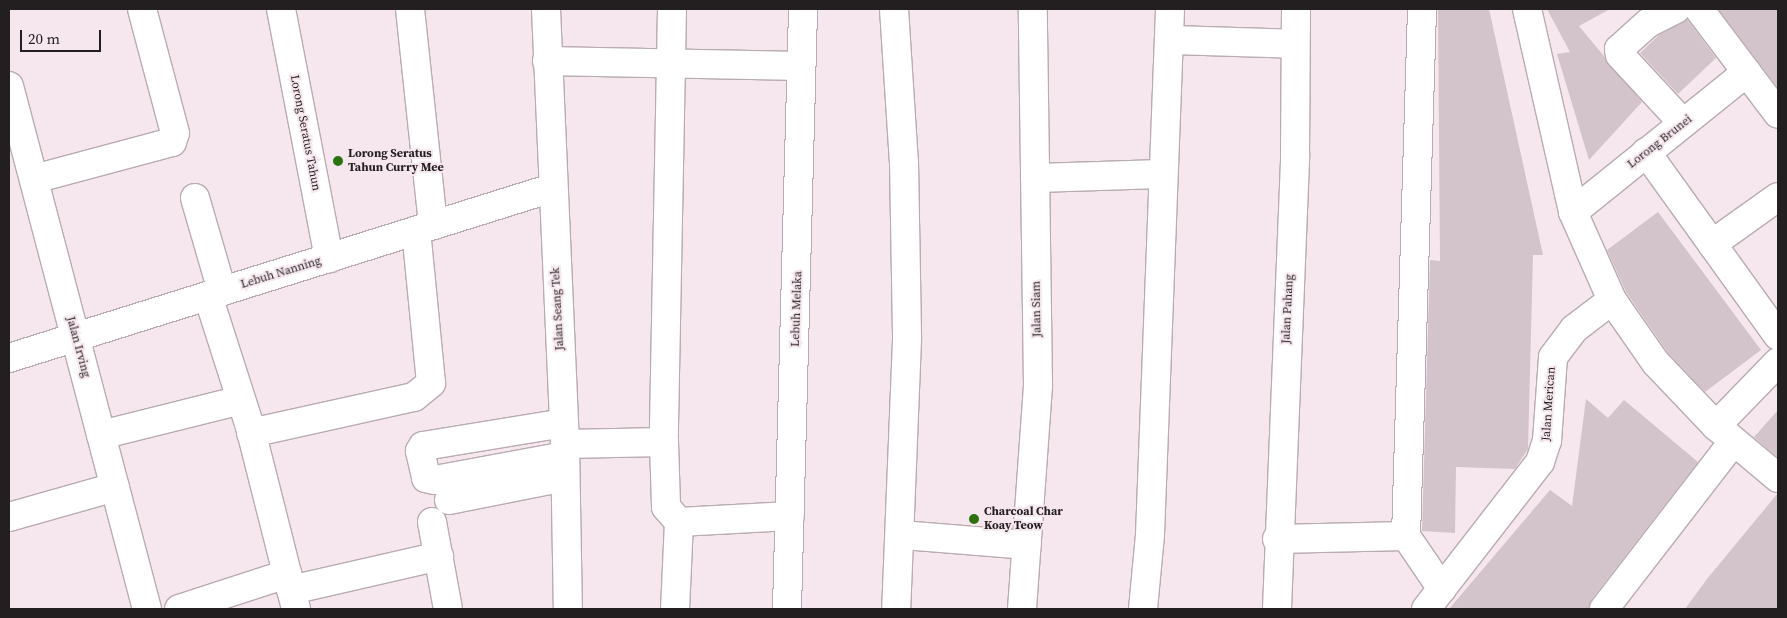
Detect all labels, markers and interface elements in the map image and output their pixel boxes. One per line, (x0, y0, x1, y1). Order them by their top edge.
scale bar (22, 20, 104, 52)
text: 20 m (28, 28, 60, 49)
street label: Lorong Seratus Tahun (287, 74, 323, 192)
street label: Lorong Brunei (1625, 112, 1695, 172)
place label: Lorong Seratus Tahun Curry Mee (348, 147, 444, 175)
marker: Lorong Seratus Tahun Curry Mee (332, 155, 344, 167)
street label: Lebuh Nanning (239, 254, 323, 292)
street label: Jalan Seang Tek (549, 267, 567, 351)
street label: Lebuh Melaka (788, 271, 806, 347)
street label: Jalan Pahang (1279, 274, 1297, 344)
street label: Jalan Siam (1029, 281, 1045, 337)
street label: Jalan Irving (63, 315, 93, 379)
street label: Jalan Merican (1539, 366, 1559, 442)
place label: Charcoal Char Koay Teow (984, 505, 1063, 533)
marker: Charcoal Char Koay Teow (968, 513, 980, 525)

